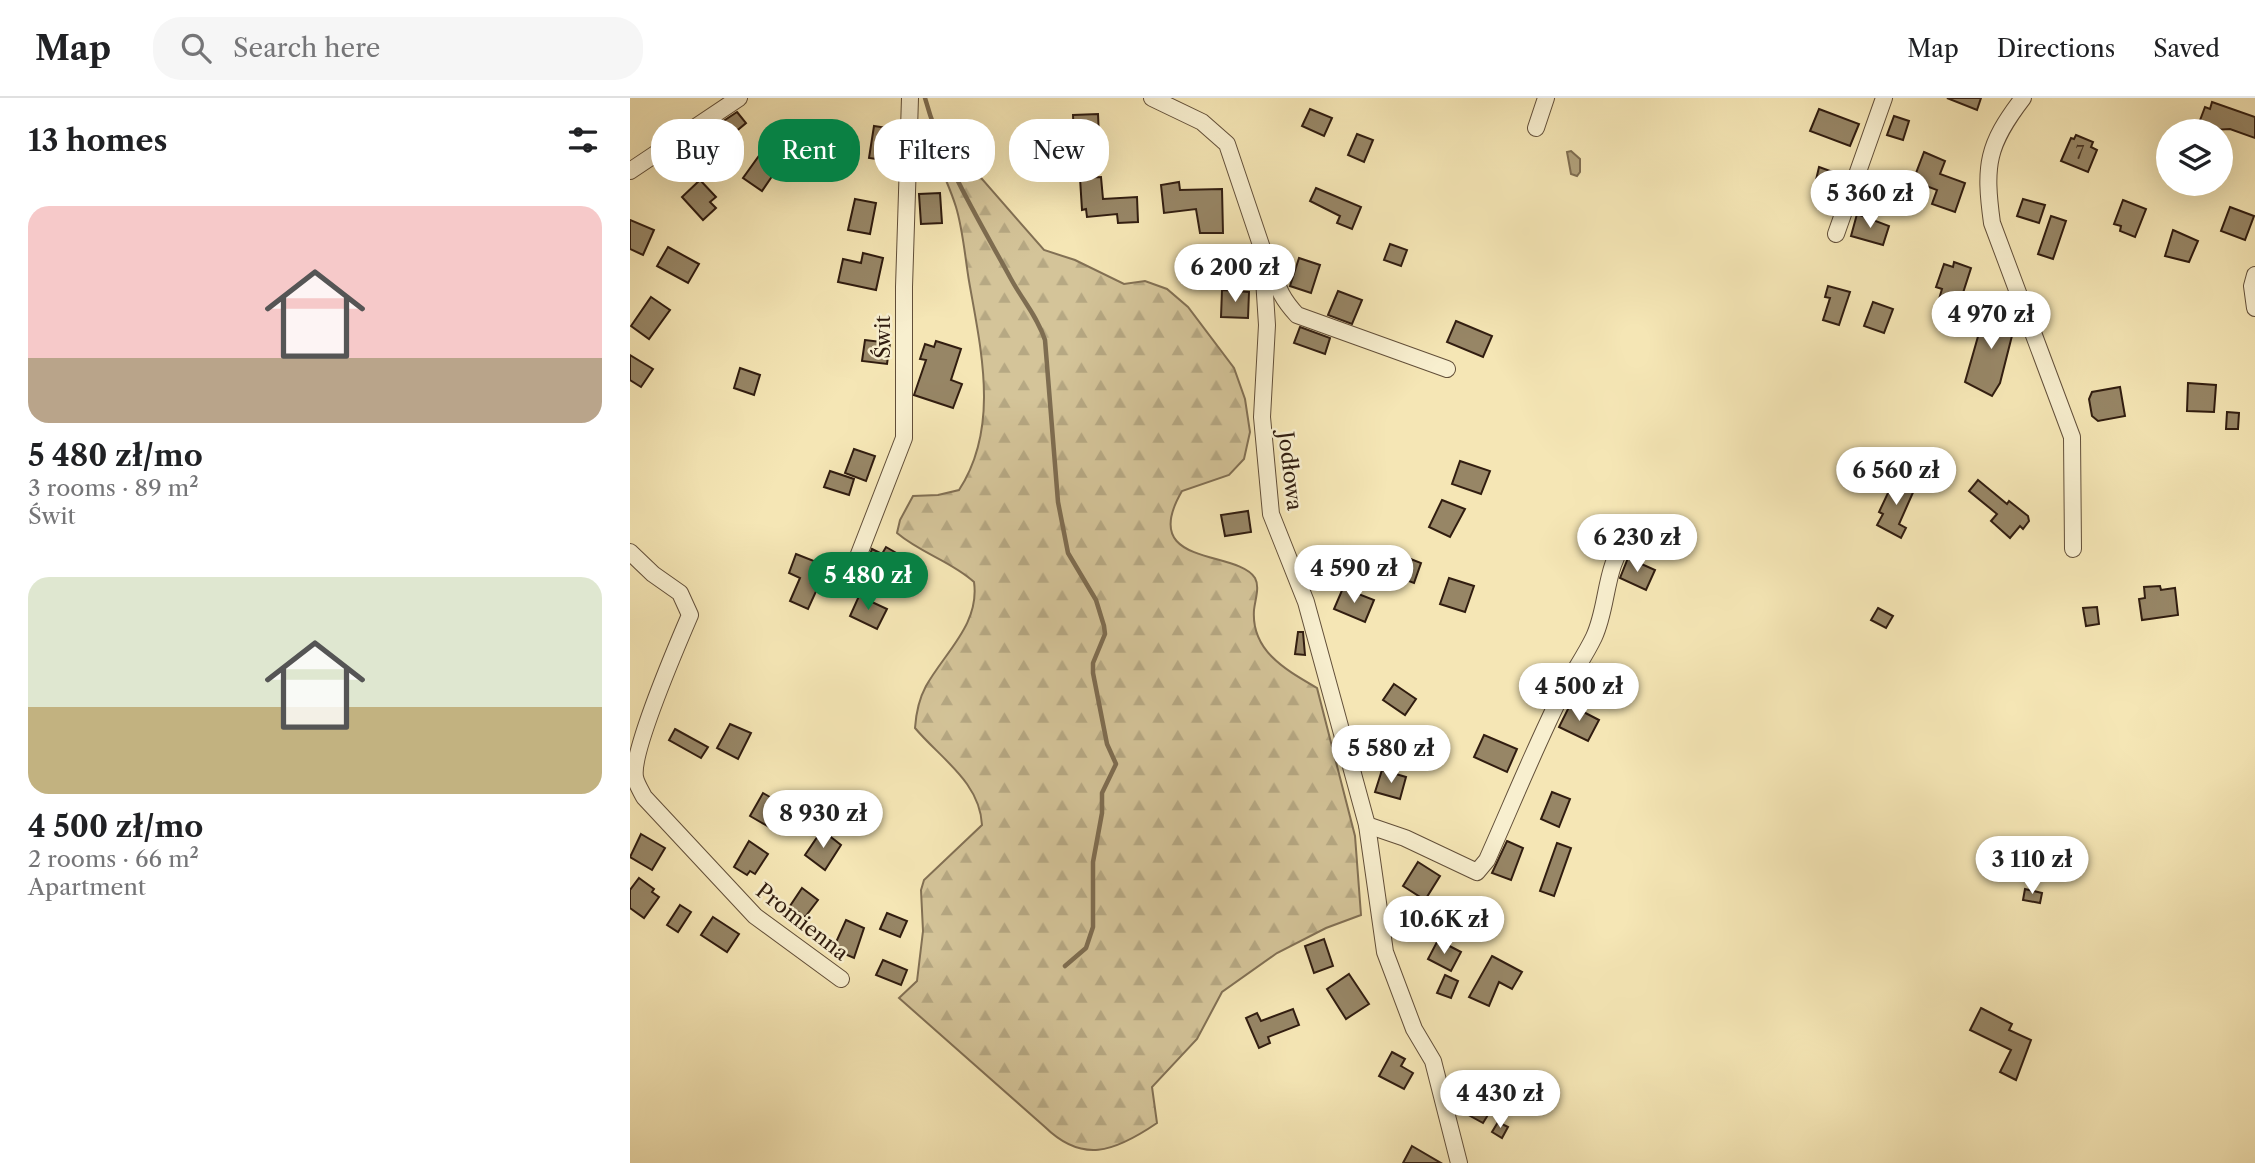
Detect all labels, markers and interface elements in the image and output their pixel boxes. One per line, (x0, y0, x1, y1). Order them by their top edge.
search box (153, 17, 643, 80)
text: Map (35, 28, 111, 69)
icon: search (177, 29, 215, 67)
text: Search here (233, 32, 380, 64)
text: Map (1907, 34, 1959, 63)
text: Directions (1997, 34, 2115, 63)
text: Saved (2153, 34, 2220, 63)
chip: Buy (651, 119, 744, 182)
chip: Rent (758, 119, 860, 182)
chip: Filters (874, 119, 995, 182)
chip: New (1009, 119, 1109, 182)
map controls (2156, 119, 2233, 196)
button: layers (2156, 119, 2233, 196)
icon: filters (564, 121, 602, 159)
text: 13 homes (28, 122, 167, 159)
house number: 7 (2076, 142, 2085, 164)
pin: 5 360 zł (1798, 170, 1942, 230)
text: 5 360 zł (1827, 179, 1913, 207)
pin: 6 200 zł (1163, 244, 1307, 304)
icon: home (252, 251, 378, 377)
text: 6 200 zł (1190, 253, 1280, 281)
pin: 4 970 zł (1919, 292, 2063, 351)
text: 4 970 zł (1948, 300, 2034, 328)
street label: Świt (870, 315, 895, 359)
street label: Jodłowa (1273, 427, 1308, 513)
text: 5 480 zł/mo (28, 437, 203, 474)
pin: 6 560 zł (1824, 448, 1968, 507)
text: 6 560 zł (1852, 456, 1940, 484)
text: 3 rooms · 89 m² (28, 474, 199, 502)
text: Świt (28, 502, 76, 530)
pin: 6 230 zł (1565, 514, 1709, 574)
text: 6 230 zł (1593, 523, 1681, 551)
pin: 4 590 zł (1282, 546, 1426, 605)
pin: 5 480 zł (796, 552, 940, 612)
text: 4 590 zł (1310, 554, 1398, 582)
text: 5 480 zł (824, 561, 912, 589)
icon: home (252, 622, 378, 748)
pin: 4 500 zł (1507, 664, 1651, 723)
text: 4 500 zł (1535, 672, 1623, 700)
pin: 5 580 zł (1319, 726, 1463, 785)
text: 5 580 zł (1348, 734, 1434, 762)
pin: 8 930 zł (751, 790, 895, 850)
text: 8 930 zł (779, 799, 867, 827)
text: 4 500 zł/mo (28, 808, 203, 845)
pin: 3 110 zł (1960, 836, 2104, 896)
text: 2 rooms · 66 m² (28, 845, 199, 873)
text: 3 110 zł (1992, 845, 2072, 873)
text: Apartment (28, 873, 146, 901)
street label: Promienna (751, 878, 854, 966)
pin: 10.6K zł (1372, 896, 1516, 956)
text: 10.6K zł (1399, 905, 1489, 933)
pin: 4 430 zł (1428, 1070, 1572, 1130)
text: 4 430 zł (1456, 1079, 1544, 1107)

